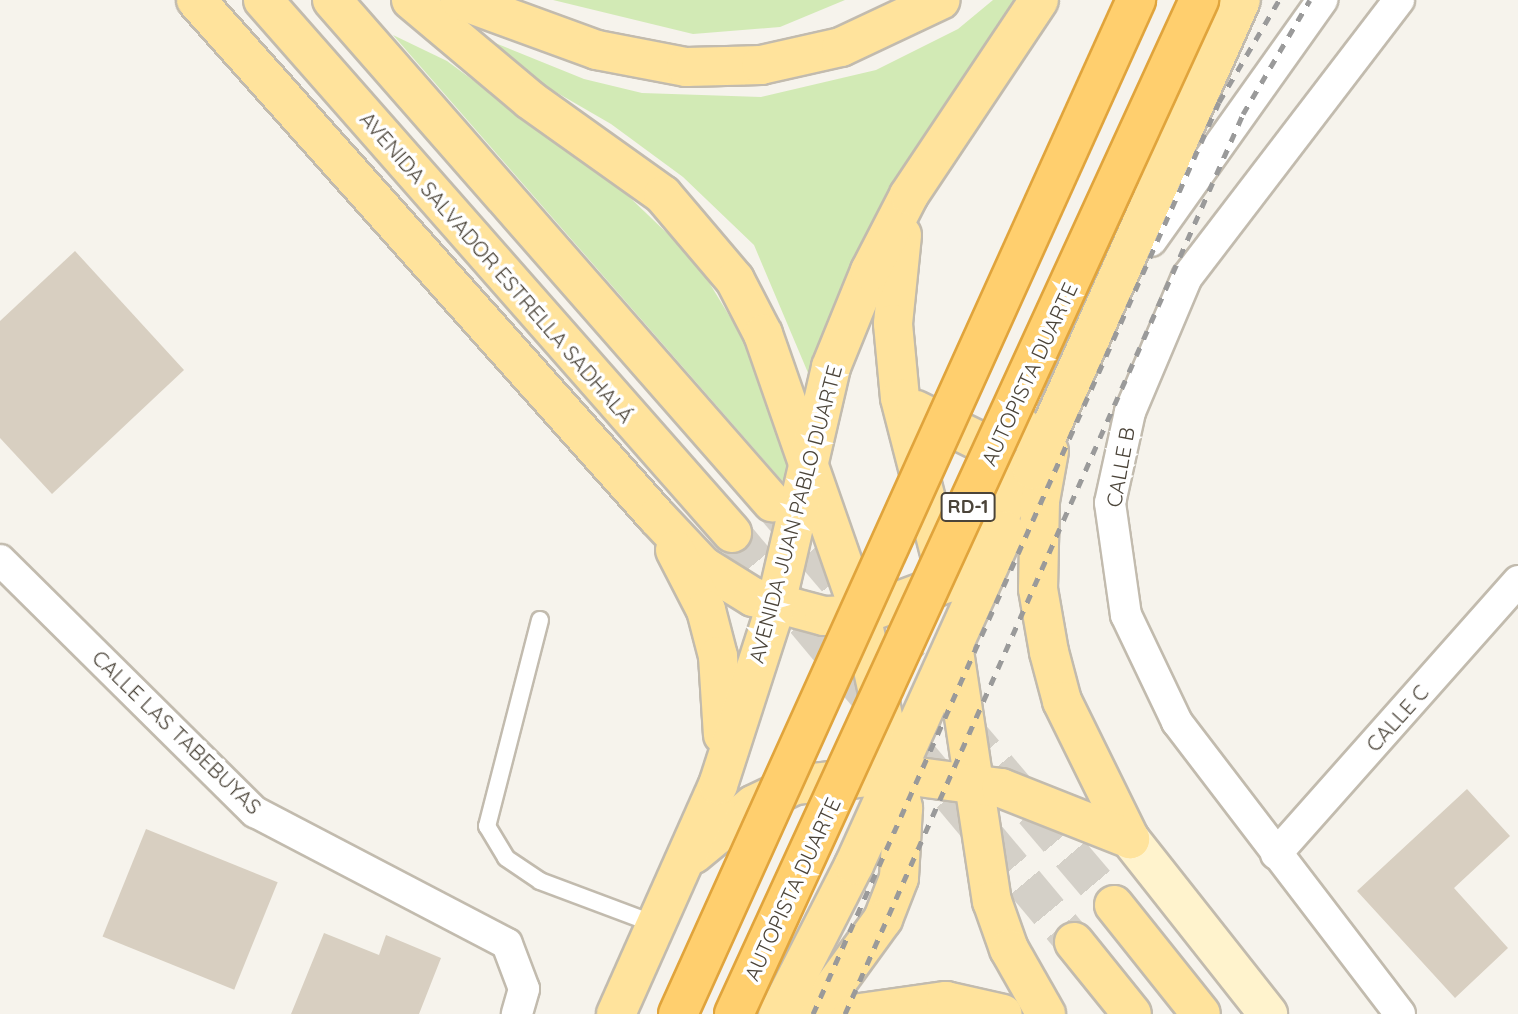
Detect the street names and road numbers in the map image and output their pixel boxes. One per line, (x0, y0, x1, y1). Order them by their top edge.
street label: AVENIDA SALVADOR ESTRELLA SADHALÁ (355, 106, 639, 428)
street label: AUTOPISTA DUARTE (976, 278, 1082, 470)
street label: AVENIDA JUAN PABLO DUARTE (743, 362, 847, 666)
street label: CALLE B (1101, 425, 1139, 509)
road number: RD-1 (940, 492, 996, 522)
street label: CALLE LAS TABEBUYAS (87, 645, 267, 819)
street label: CALLE C (1361, 679, 1433, 757)
street label: AUTOPISTA DUARTE (739, 793, 845, 985)

